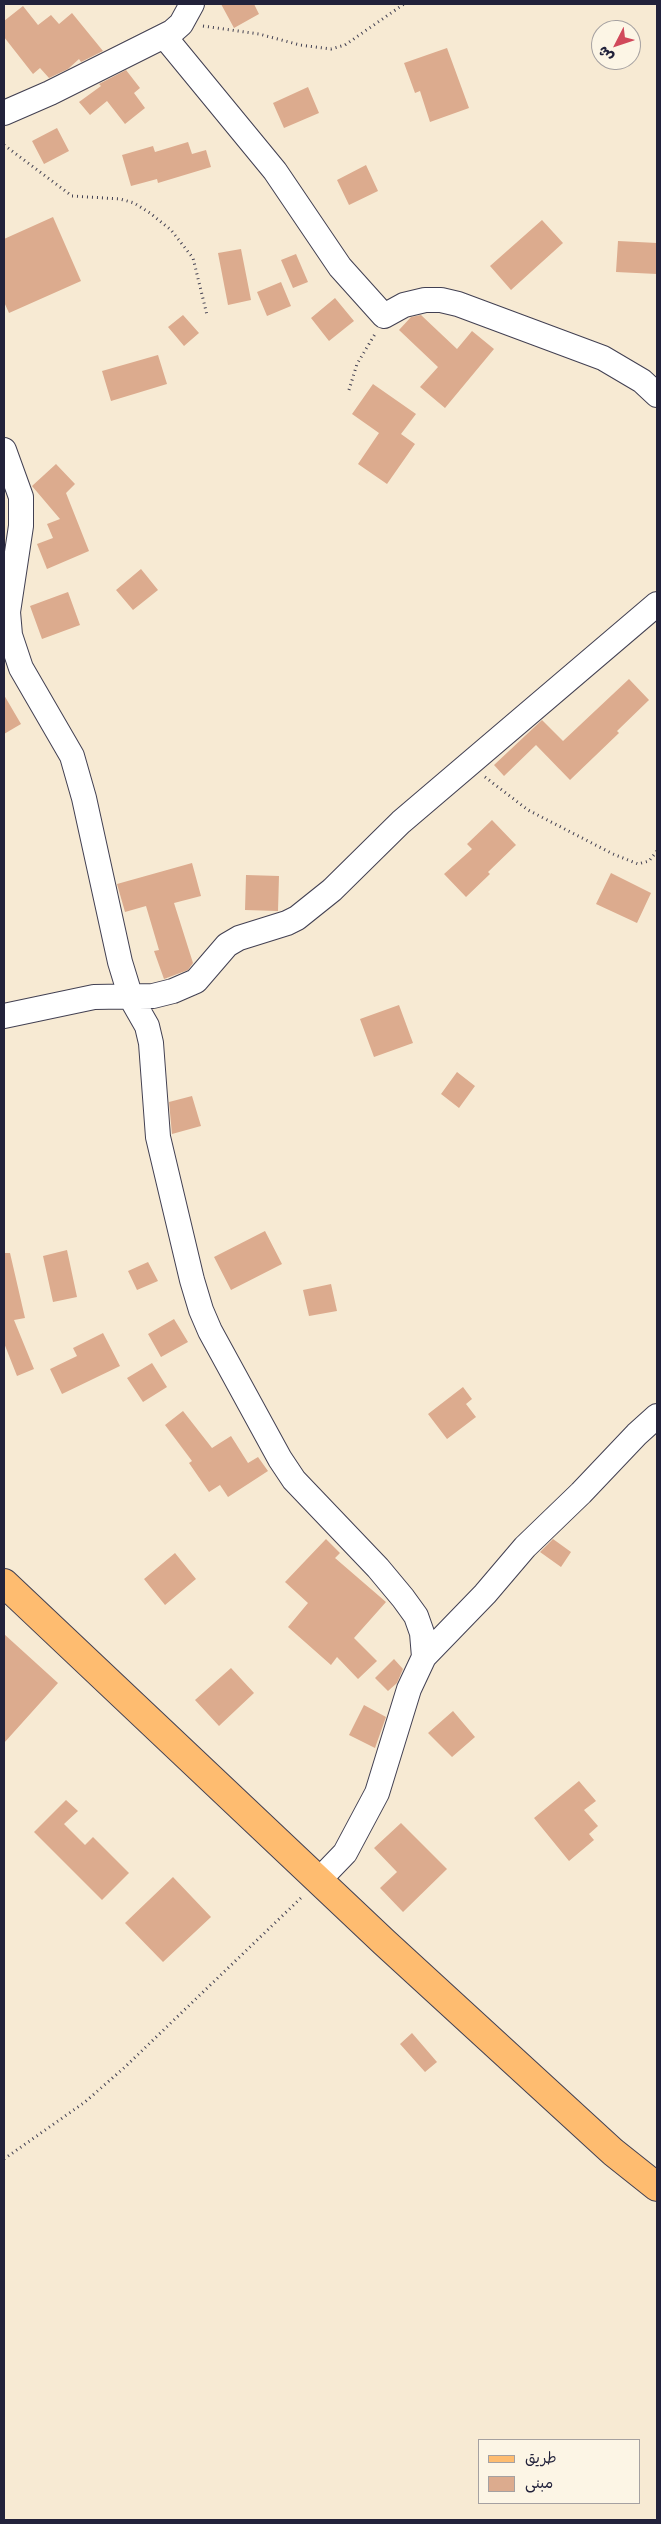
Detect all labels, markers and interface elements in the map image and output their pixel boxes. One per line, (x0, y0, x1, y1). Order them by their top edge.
north arrow (591, 20, 641, 70)
text: ش (593, 42, 617, 67)
legend (478, 2439, 641, 2504)
text: طريق (525, 2447, 557, 2467)
text: مبنى (525, 2472, 553, 2492)

